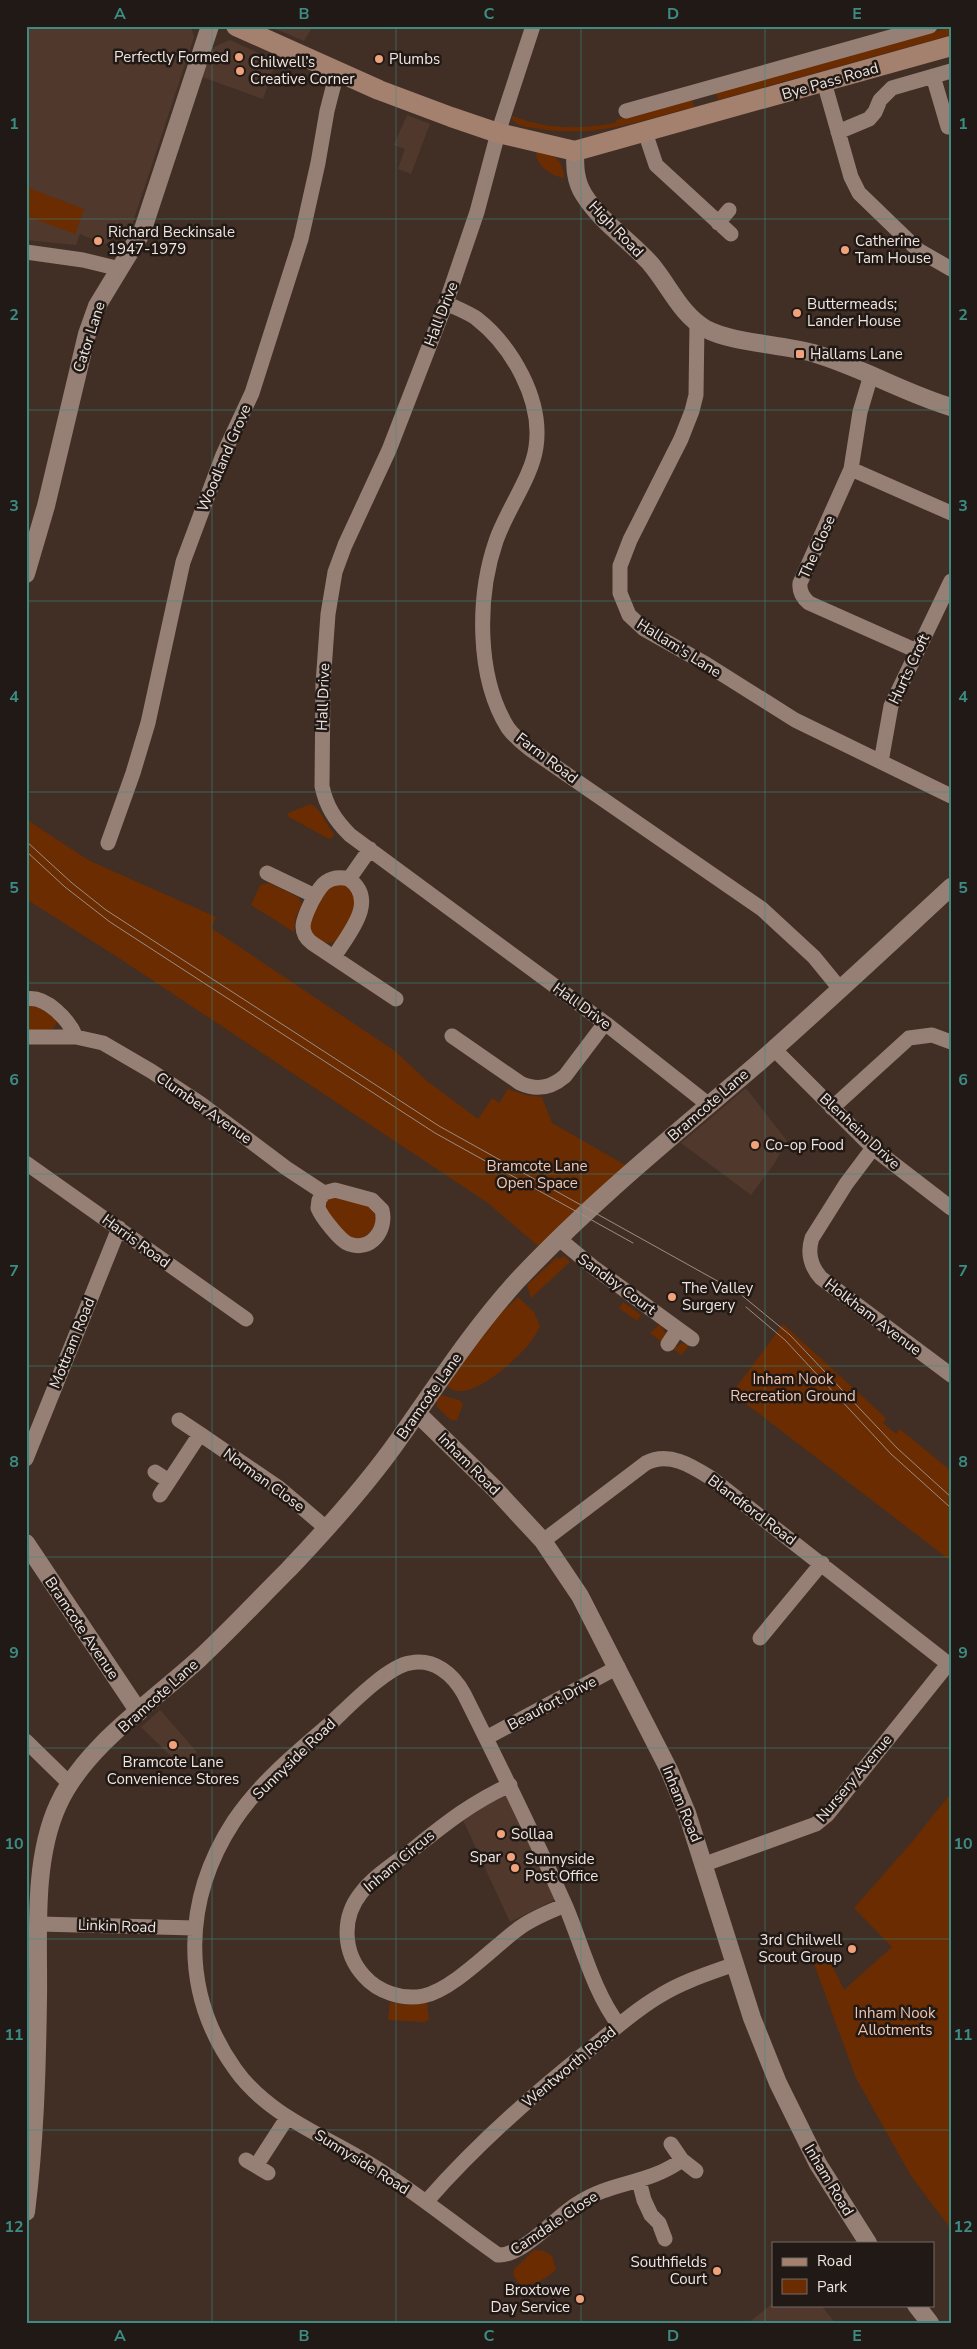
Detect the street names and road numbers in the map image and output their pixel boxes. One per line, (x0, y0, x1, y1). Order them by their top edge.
street label: Bye Pass Road (779, 58, 881, 104)
street label: High Road (584, 197, 648, 261)
street label: Hall Drive (420, 279, 462, 349)
street label: Cator Lane (68, 299, 110, 375)
street label: Woodland Grove (192, 401, 256, 515)
street label: The Close (794, 512, 840, 582)
street label: Hallam's Lane (633, 614, 725, 682)
street label: Hurts Croft (884, 630, 934, 707)
street label: Hall Drive (312, 663, 334, 731)
street label: Farm Road (512, 728, 582, 788)
street label: Hall Drive (549, 978, 615, 1034)
street label: Bramcote Lane (663, 1064, 753, 1146)
street label: Clumber Avenue (152, 1067, 256, 1149)
street label: Blenheim Drive (815, 1088, 905, 1174)
street label: Harris Road (98, 1210, 174, 1272)
street label: Sandby Court (574, 1249, 661, 1320)
street label: Holkham Avenue (821, 1274, 925, 1360)
street label: Mottram Road (45, 1295, 99, 1391)
street label: Bramcote Lane (392, 1349, 466, 1443)
street label: Inham Road (433, 1428, 505, 1500)
street label: Norman Close (219, 1444, 309, 1516)
street label: Blandford Road (704, 1470, 800, 1550)
street label: Bramcote Avenue (40, 1573, 124, 1683)
street label: Bramcote Lane (114, 1655, 202, 1737)
street label: Beaufort Drive (504, 1671, 600, 1735)
street label: Sunnyside Road (248, 1714, 340, 1804)
street label: Nursery Avenue (811, 1730, 897, 1826)
street label: Inham Road (658, 1763, 706, 1845)
street label: Inham Circus (359, 1825, 439, 1897)
street label: Linkin Road (77, 1915, 157, 1937)
street label: Wentworth Road (518, 2022, 620, 2112)
street label: Sunnyside Road (311, 2125, 413, 2199)
street label: Inham Road (800, 2140, 858, 2220)
street label: Camdale Close (506, 2186, 602, 2260)

